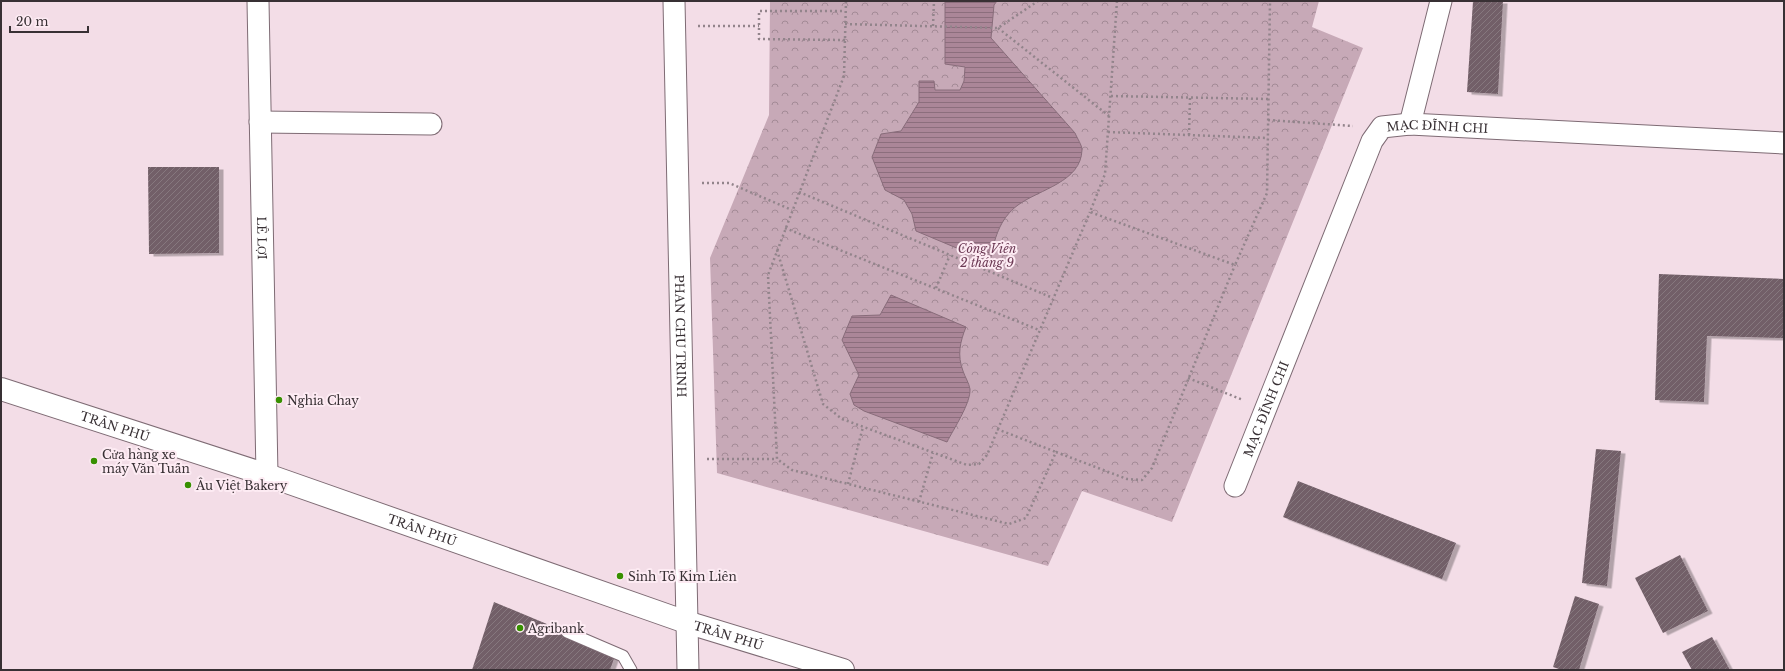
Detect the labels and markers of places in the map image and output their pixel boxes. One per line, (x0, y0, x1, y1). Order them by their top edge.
place label: Nghia Chay (287, 393, 359, 408)
marker: Nghia Chay (274, 395, 284, 405)
place label: Cửa hàng xe máy Văn Tuấn (102, 447, 190, 476)
marker: Cửa hàng xe máy Văn Tuấn (89, 456, 99, 466)
place label: Âu Việt Bakery (195, 477, 288, 493)
marker: Âu Việt Bakery (183, 480, 193, 490)
place label: Sinh Tố Kim Liên (628, 569, 737, 584)
marker: Sinh Tố Kim Liên (615, 571, 625, 581)
place label: Agribank (527, 621, 585, 636)
marker: Agribank (515, 623, 525, 633)

